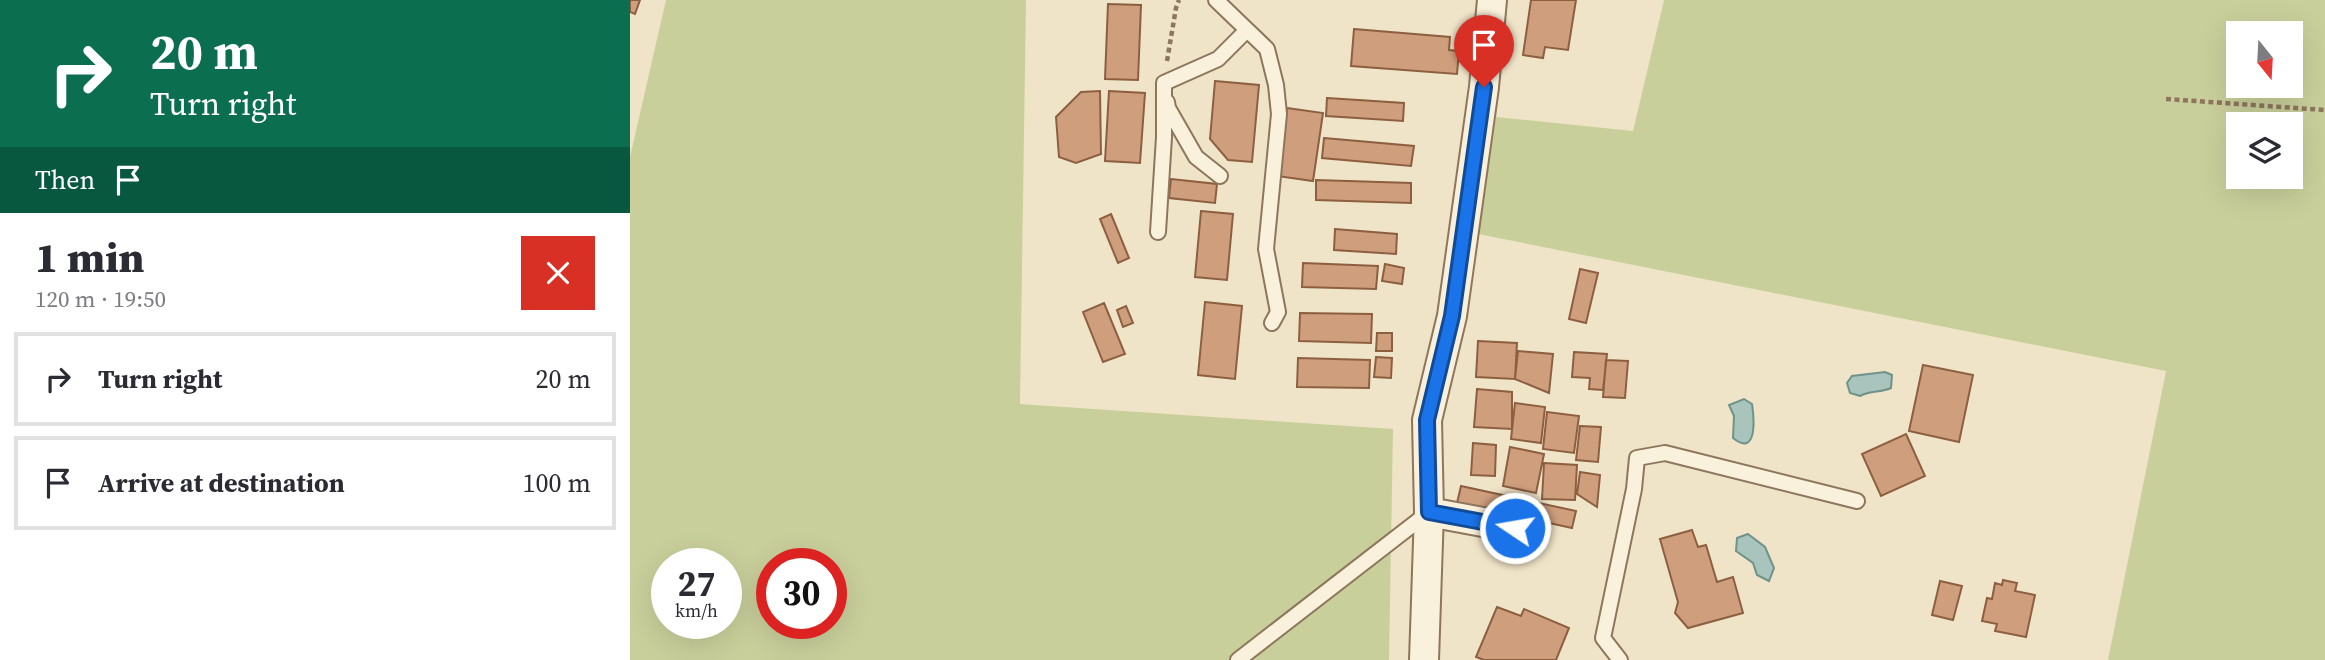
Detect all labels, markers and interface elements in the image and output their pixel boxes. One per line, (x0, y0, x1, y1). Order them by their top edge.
pin (1454, 15, 1514, 87)
text: 20 m (150, 18, 258, 85)
north arrow (2226, 21, 2303, 98)
map controls (2226, 21, 2303, 189)
icon: arrive (1465, 26, 1503, 64)
icon: right (35, 28, 126, 119)
text: Turn right (150, 82, 296, 126)
button: layers (2226, 112, 2303, 189)
icon: arrive (109, 161, 147, 199)
text: Then (35, 162, 95, 198)
text: 1 min (35, 228, 145, 286)
button: close (521, 236, 595, 310)
text: 120 m · 19:50 (35, 283, 166, 315)
icon: right (39, 360, 77, 398)
text: Turn right (98, 361, 222, 397)
text: 20 m (536, 361, 591, 397)
icon: arrive (39, 464, 77, 502)
text: Arrive at destination (98, 465, 345, 501)
text: 100 m (523, 465, 591, 501)
position arrow (1478, 491, 1552, 565)
speed limit sign: 30 (756, 548, 847, 639)
text: 27 (678, 560, 715, 608)
text: km/h (675, 598, 718, 623)

